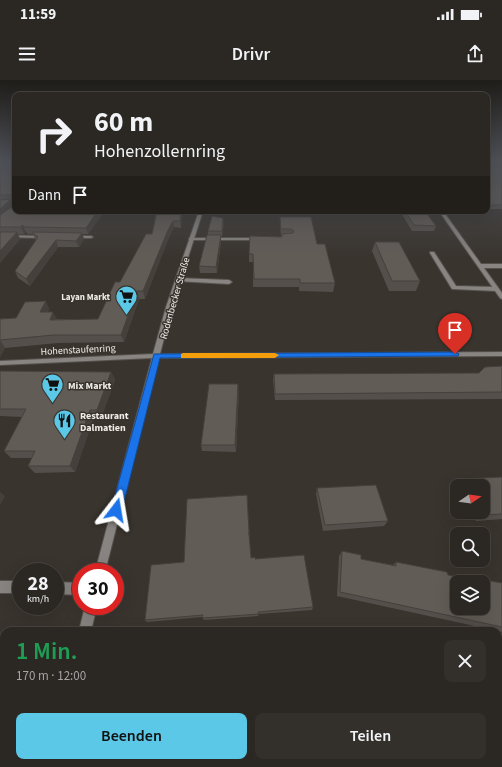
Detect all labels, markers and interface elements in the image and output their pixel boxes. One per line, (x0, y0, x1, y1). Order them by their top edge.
text: 11:59 (20, 4, 56, 25)
text: Drivr (232, 42, 270, 67)
icon: menu (16, 43, 38, 65)
icon: share (464, 43, 486, 65)
text: 60 m (94, 102, 153, 142)
icon: right (28, 108, 80, 160)
text: Hohenzollernring (94, 139, 225, 164)
icon: arrive (69, 184, 91, 206)
text: Dann (28, 185, 61, 206)
street label: Rodenbecker Straße (157, 256, 193, 341)
supermarket icon: Layan Markt (113, 284, 139, 317)
place label: Layan Markt (61, 291, 111, 304)
pin (438, 313, 472, 354)
icon: arrive (444, 319, 466, 341)
street label: Hohenstaufenring (40, 341, 116, 359)
supermarket icon: Mix Markt (40, 372, 66, 405)
place label: Mix Markt (68, 379, 112, 393)
restaurant icon: Restaurant Dalmatien (51, 408, 77, 441)
place label: Restaurant Dalmatien (80, 409, 129, 435)
north arrow (450, 479, 490, 519)
map controls (450, 479, 490, 615)
position arrow (95, 489, 137, 531)
button: search (450, 527, 490, 567)
speed limit sign: 30 (72, 563, 124, 615)
text: 28 (27, 570, 49, 598)
button: layers (450, 575, 490, 615)
text: km/h (27, 592, 49, 606)
text: 1 Min. (16, 634, 77, 669)
button: close (444, 640, 486, 682)
text: 170 m · 12:00 (16, 667, 86, 685)
button: Beenden (16, 713, 247, 759)
button: Teilen (255, 713, 486, 759)

